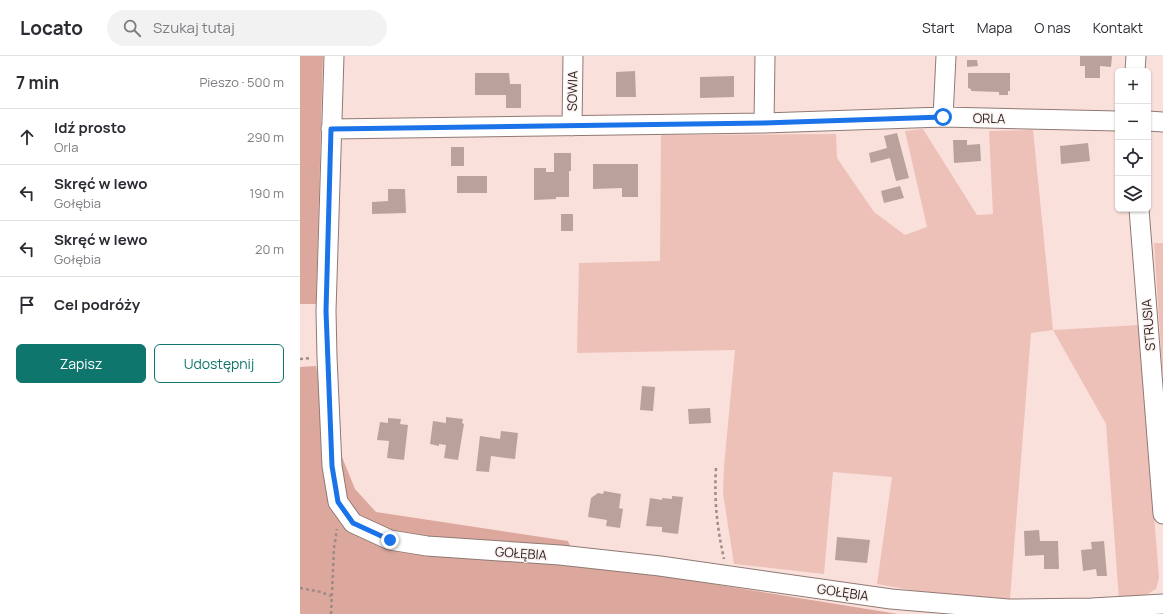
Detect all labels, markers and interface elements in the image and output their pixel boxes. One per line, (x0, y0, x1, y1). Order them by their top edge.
search box (107, 10, 387, 46)
text: Locato (20, 15, 83, 41)
icon: search (121, 17, 143, 39)
text: Szukaj tutaj (153, 17, 235, 38)
text: Start (922, 18, 955, 37)
text: Mapa (977, 18, 1012, 37)
text: O nas (1034, 18, 1071, 37)
text: Kontakt (1093, 18, 1143, 37)
map controls (1115, 68, 1151, 212)
button: + (1115, 68, 1151, 104)
text: 7 min (16, 71, 59, 94)
street label: SOWIA (563, 71, 581, 111)
text: Pieszo · 500 m (199, 73, 284, 91)
button: − (1115, 104, 1151, 140)
route start (934, 108, 952, 126)
street label: ORLA (973, 109, 1005, 127)
text: Idź prosto (54, 117, 126, 138)
icon: ahead (16, 126, 38, 148)
text: 290 m (247, 128, 284, 146)
text: Orla (54, 138, 78, 156)
button: locate (1115, 140, 1151, 176)
text: Skręć w lewo (54, 173, 148, 194)
button: layers (1115, 176, 1151, 212)
icon: left (16, 182, 38, 204)
text: 190 m (249, 184, 284, 202)
text: Gołębia (54, 194, 101, 212)
text: Skręć w lewo (54, 229, 148, 250)
icon: left (16, 238, 38, 260)
text: 20 m (255, 240, 284, 258)
text: Gołębia (54, 250, 101, 268)
icon: arrive (16, 294, 38, 316)
text: Cel podróży (54, 294, 140, 315)
street label: STRUSIA (1137, 298, 1159, 352)
button: Zapisz (16, 344, 146, 383)
button: Udostępnij (154, 344, 284, 383)
route end (381, 531, 399, 549)
street label: GOŁĘBIA (494, 542, 548, 564)
street label: GOŁĘBIA (816, 579, 870, 605)

